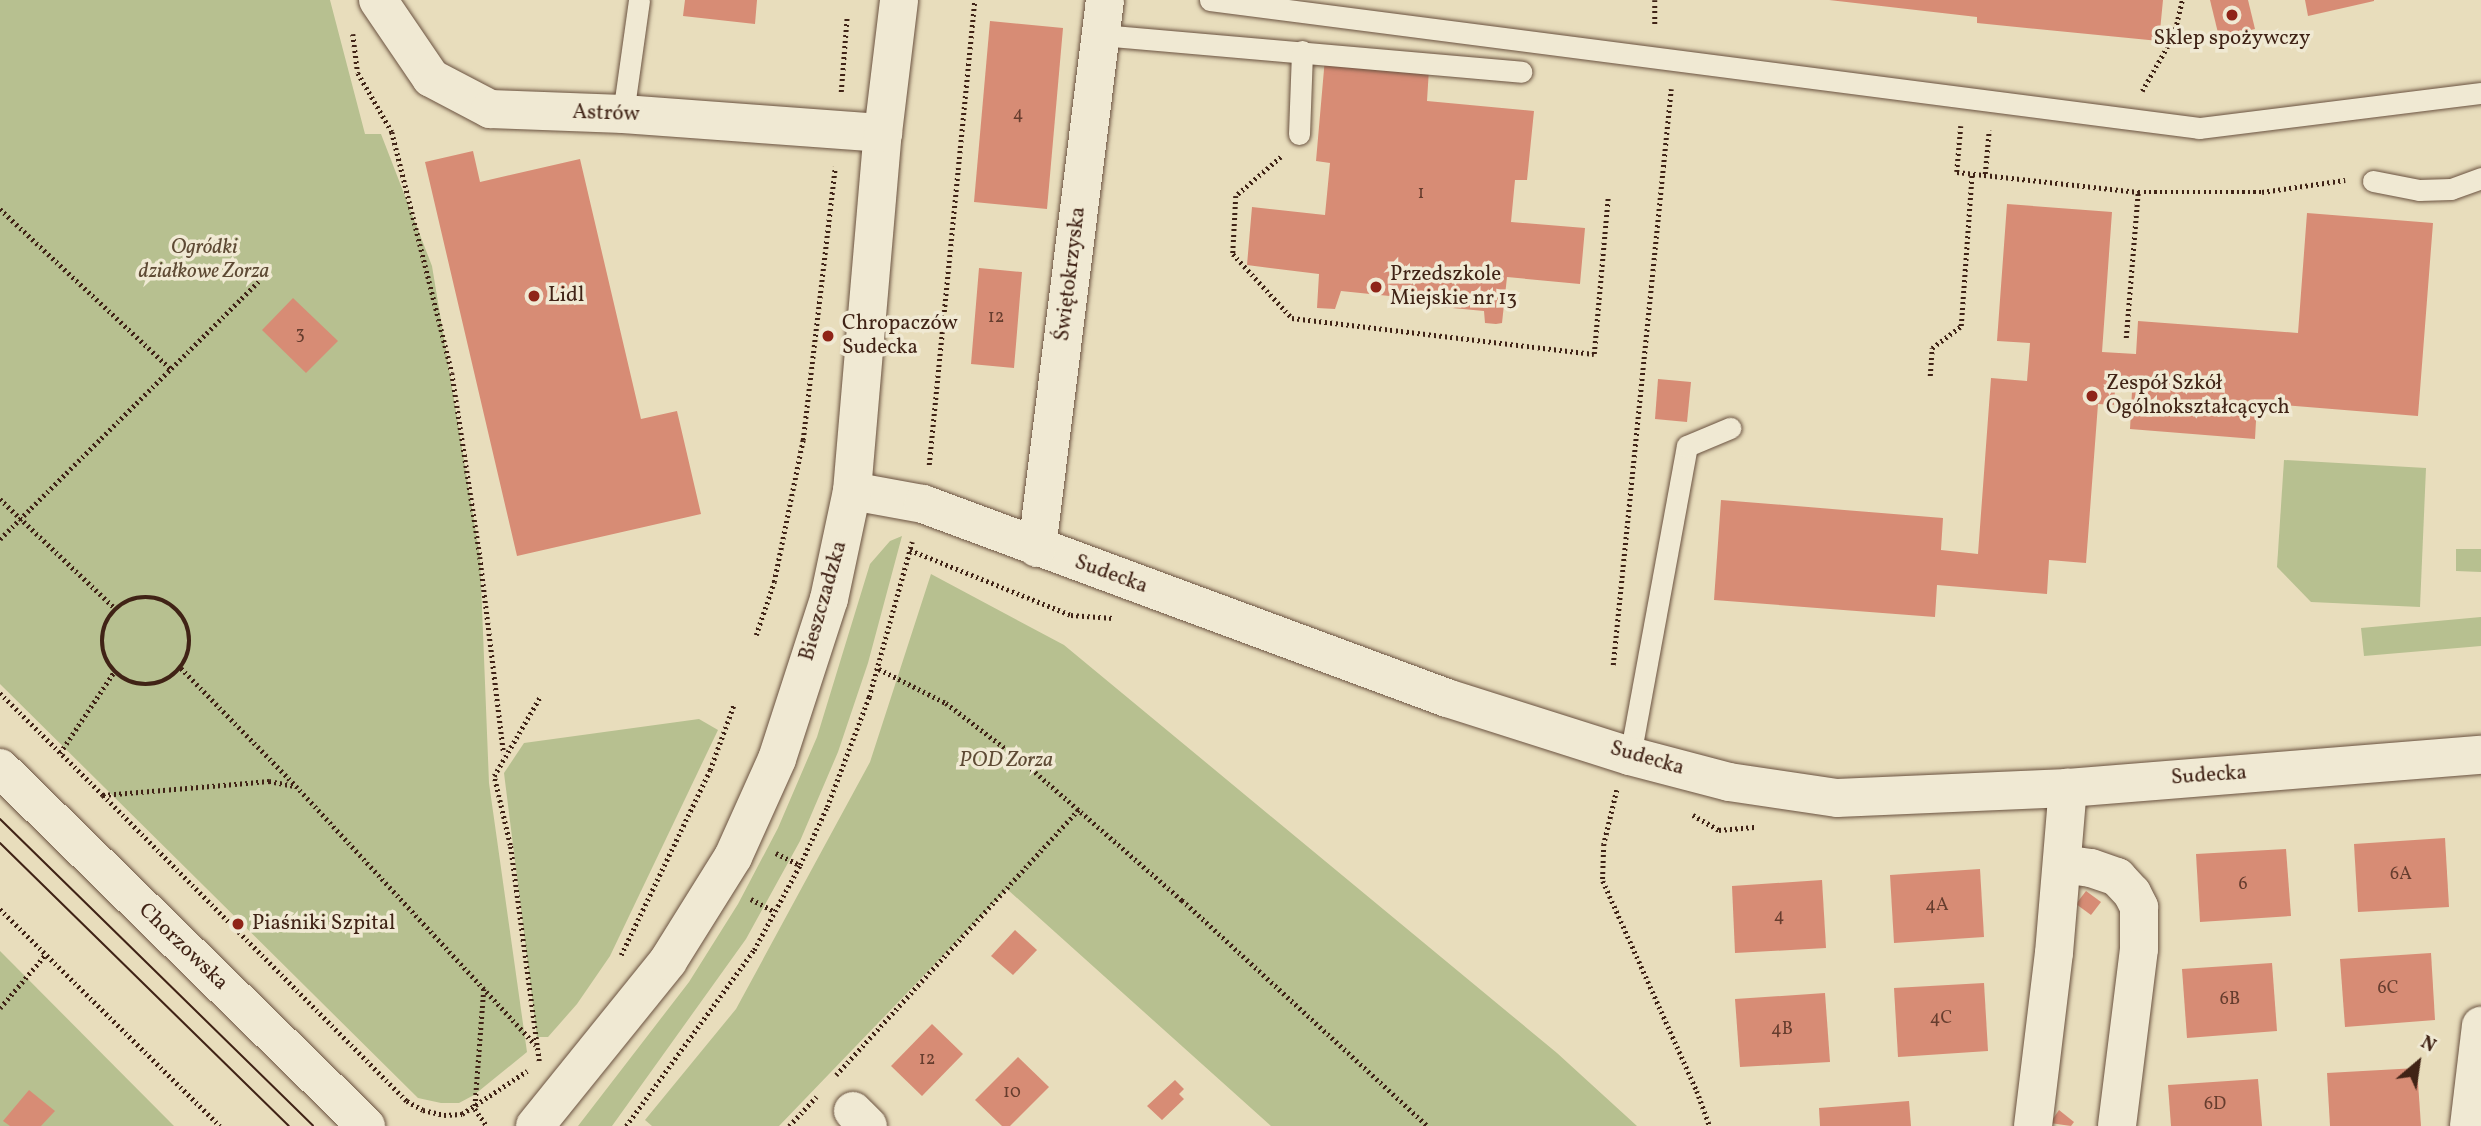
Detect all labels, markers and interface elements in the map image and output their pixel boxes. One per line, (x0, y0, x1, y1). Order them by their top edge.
marker: Sklep spożywczy (2224, 7, 2240, 23)
place label: Sklep spożywczy (2154, 26, 2310, 52)
street label: Astrów (572, 100, 640, 128)
house number: 4 (1013, 104, 1023, 126)
house number: 1 (1418, 183, 1424, 205)
street label: Świętokrzyska (1050, 205, 1092, 343)
park label: Ogródki działkowe Zorza (139, 235, 269, 285)
place label: Przedszkole Miejskie nr 13 (1390, 262, 1517, 312)
marker: Przedszkole Miejskie nr 13 (1368, 279, 1384, 295)
place label: Lidl (548, 283, 584, 309)
marker: Lidl (526, 288, 542, 304)
house number: 12 (988, 307, 1004, 329)
place label: Chropaczów Sudecka (842, 311, 958, 361)
house number: 3 (295, 324, 305, 346)
marker: Chropaczów Sudecka (820, 328, 836, 344)
place label: Zespół Szkół Ogólnokształcących (2106, 371, 2290, 421)
marker: Zespół Szkół Ogólnokształcących (2084, 388, 2100, 404)
street label: Bieszczadzka (795, 538, 853, 664)
street label: Sudecka (1071, 550, 1151, 600)
street label: Sudecka (1607, 736, 1687, 782)
park label: POD Zorza (959, 748, 1053, 774)
street label: Sudecka (2170, 761, 2248, 791)
house number: 6A (2390, 864, 2412, 886)
house number: 6 (2238, 874, 2248, 896)
house number: 4A (1925, 895, 1949, 917)
street label: Chorzowska (133, 898, 233, 996)
house number: 4 (1774, 906, 1784, 928)
place label: Piaśniki Szpital (252, 911, 395, 937)
marker: Piaśniki Szpital (230, 916, 246, 932)
house number: 6C (2378, 978, 2398, 1000)
house number: 6B (2220, 989, 2240, 1011)
house number: 4C (1930, 1008, 1952, 1030)
house number: 4B (1771, 1019, 1793, 1041)
north arrow (2383, 1028, 2453, 1098)
text: N (2416, 1030, 2441, 1059)
house number: 12 (919, 1049, 935, 1071)
house number: 10 (1003, 1082, 1021, 1104)
house number: 6D (2204, 1094, 2226, 1116)

